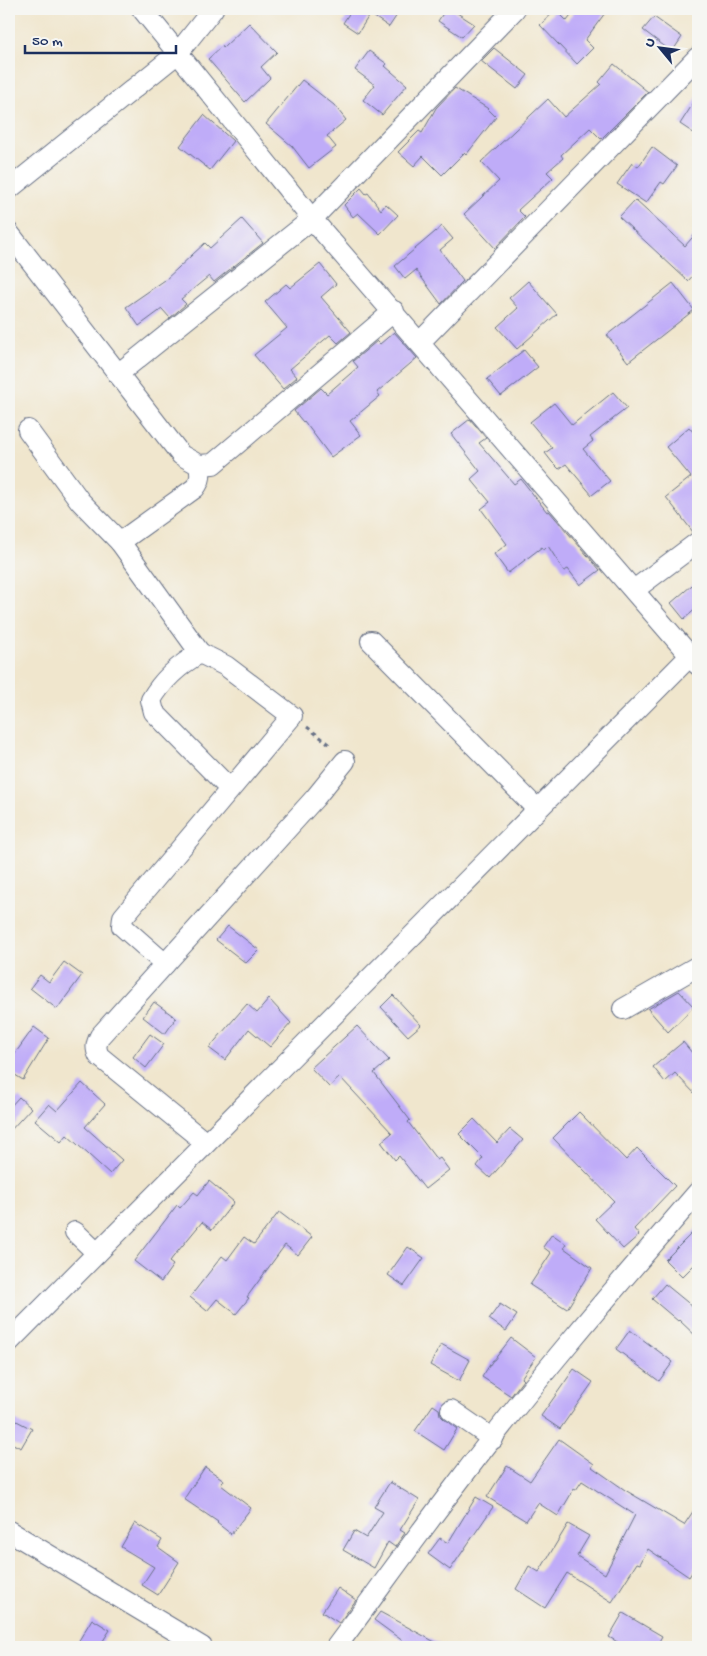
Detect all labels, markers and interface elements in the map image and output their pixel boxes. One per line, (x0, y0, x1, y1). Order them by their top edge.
scale bar (25, 22, 176, 54)
north arrow (634, 22, 684, 72)
text: 50 m (32, 33, 63, 51)
text: U (641, 35, 660, 51)

